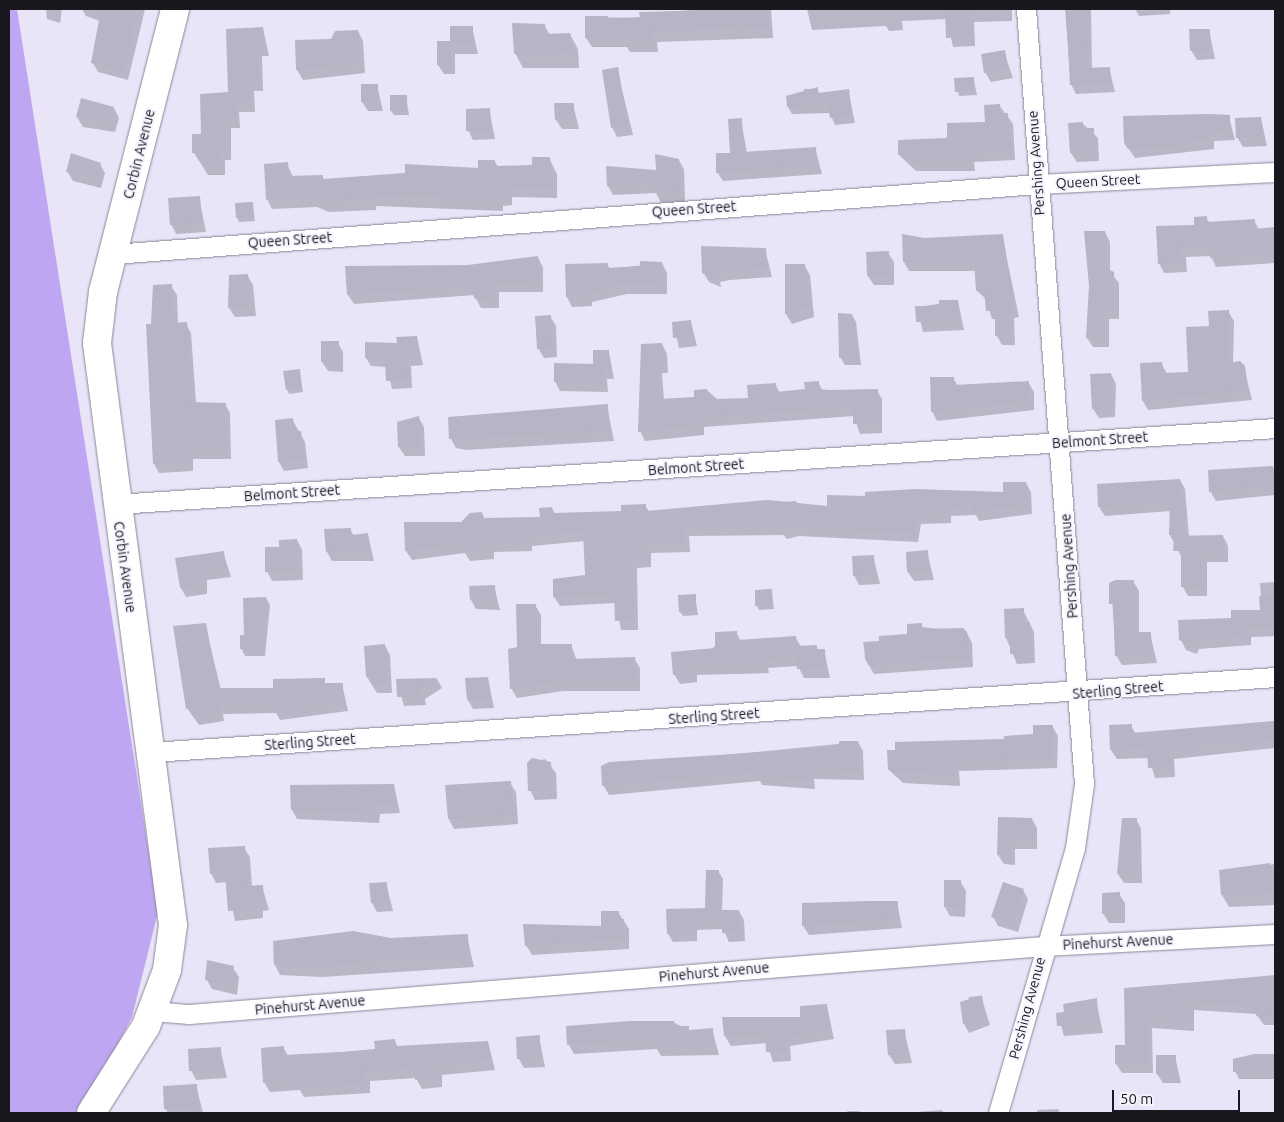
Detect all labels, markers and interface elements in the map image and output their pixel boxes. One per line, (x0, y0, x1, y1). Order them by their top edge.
street label: Corbin Avenue (120, 107, 158, 201)
street label: Pershing Avenue (1024, 110, 1048, 216)
street label: Queen Street (1055, 170, 1141, 192)
street label: Queen Street (651, 198, 737, 220)
street label: Queen Street (247, 229, 333, 251)
street label: Belmont Street (1051, 428, 1149, 452)
street label: Belmont Street (647, 455, 745, 479)
street label: Belmont Street (243, 481, 341, 505)
street label: Pershing Avenue (1057, 513, 1081, 619)
street label: Corbin Avenue (110, 520, 140, 614)
street label: Sterling Street (1072, 678, 1164, 702)
street label: Sterling Street (668, 704, 760, 728)
street label: Sterling Street (264, 730, 356, 754)
street label: Pinehurst Avenue (1062, 931, 1174, 953)
street label: Pershing Avenue (1005, 955, 1049, 1061)
street label: Pinehurst Avenue (658, 959, 770, 985)
street label: Pinehurst Avenue (254, 992, 366, 1018)
scale bar (1114, 1080, 1242, 1112)
text: 50 m (1120, 1090, 1153, 1107)

